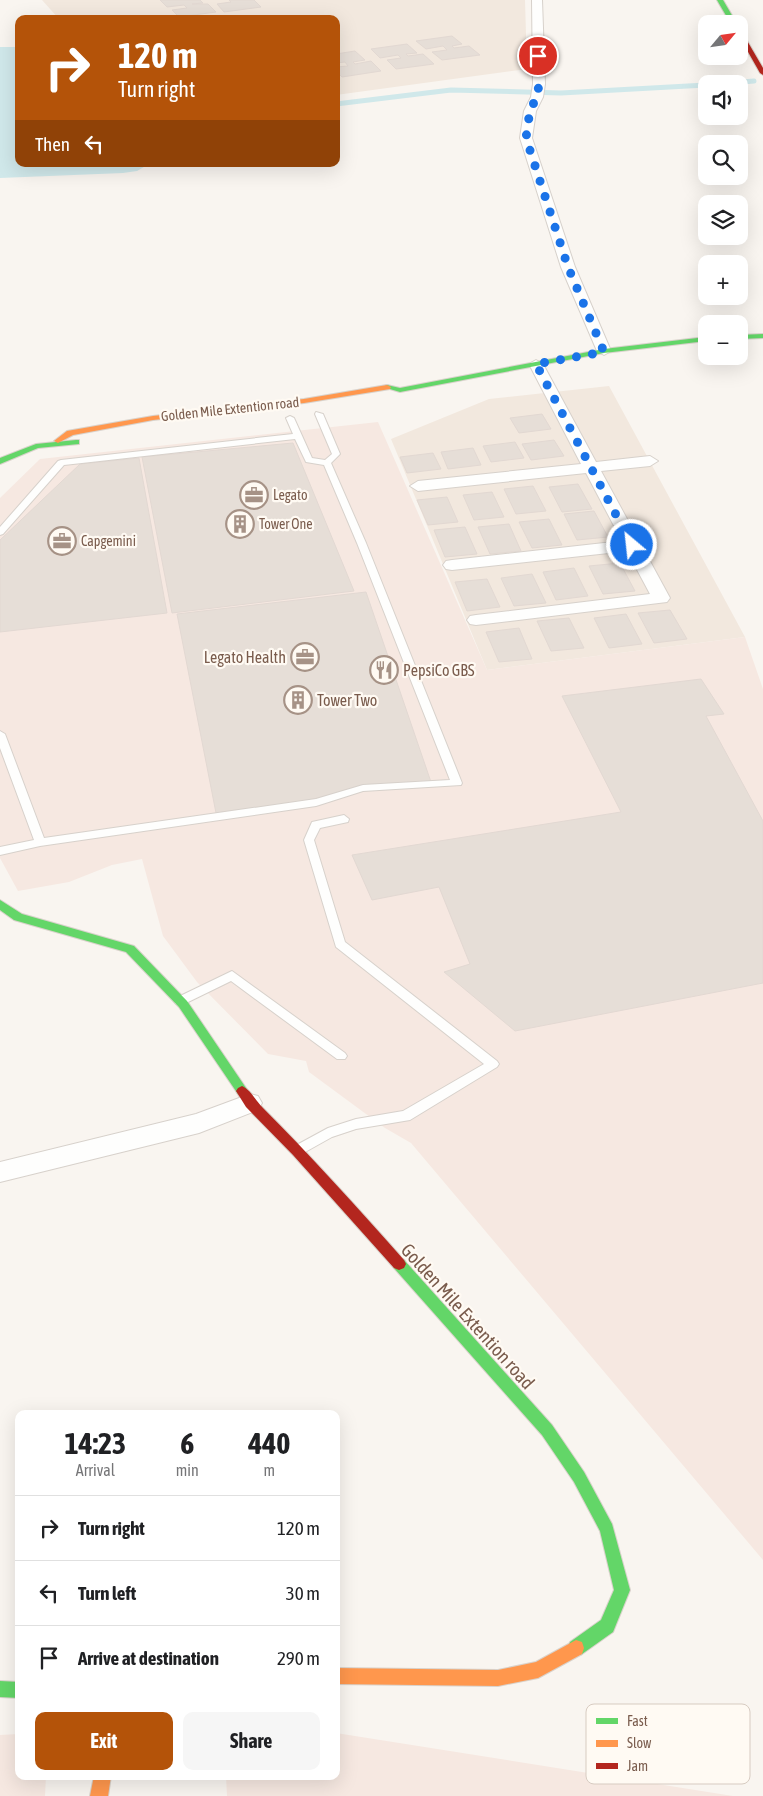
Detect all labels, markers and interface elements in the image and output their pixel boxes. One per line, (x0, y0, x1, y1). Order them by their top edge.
north arrow (698, 15, 748, 65)
map controls (698, 15, 748, 365)
icon: right (35, 35, 100, 100)
text: 120 m (118, 35, 197, 75)
pin (517, 35, 559, 77)
icon: arrive (524, 42, 552, 70)
button: sound (698, 75, 748, 125)
text: Turn right (118, 76, 195, 102)
icon: left (80, 130, 108, 158)
text: Then (35, 133, 70, 155)
button: search (698, 135, 748, 185)
button: layers (698, 195, 748, 245)
button: + (698, 255, 748, 305)
button: − (698, 315, 748, 365)
street label: Golden Mile Extention road (160, 394, 300, 424)
office icon: Legato (239, 480, 269, 510)
place label: Legato (273, 487, 308, 503)
building icon: Tower One (225, 509, 255, 539)
place label: Tower One (259, 516, 313, 532)
position arrow (605, 518, 657, 570)
office icon: Capgemini (47, 526, 77, 556)
place label: Capgemini (81, 533, 136, 549)
office icon: Legato Health (290, 642, 320, 672)
place label: Legato Health (204, 648, 286, 667)
restaurant icon: PepsiCo GBS (369, 655, 399, 685)
place label: PepsiCo GBS (403, 661, 475, 680)
building icon: Tower Two (283, 685, 313, 715)
place label: Tower Two (317, 691, 377, 709)
street label: Golden Mile Extention road (397, 1239, 539, 1393)
text: 14:23 (64, 1426, 126, 1460)
text: 6 (180, 1426, 194, 1460)
text: 440 (248, 1426, 290, 1460)
text: Arrival (76, 1461, 115, 1479)
text: min (176, 1461, 199, 1479)
text: m (264, 1461, 275, 1479)
icon: right (35, 1514, 63, 1542)
text: Turn right (78, 1517, 145, 1539)
text: 120 m (277, 1517, 320, 1539)
icon: left (35, 1579, 63, 1607)
text: Turn left (78, 1582, 136, 1604)
text: 30 m (286, 1582, 320, 1604)
icon: arrive (35, 1644, 63, 1672)
text: Arrive at destination (78, 1647, 219, 1669)
text: 290 m (277, 1647, 320, 1669)
legend (586, 1704, 750, 1784)
button: Exit (35, 1712, 173, 1770)
button: Share (183, 1712, 320, 1770)
text: Fast (627, 1713, 648, 1729)
text: Slow (627, 1735, 652, 1751)
text: Jam (627, 1758, 648, 1774)

